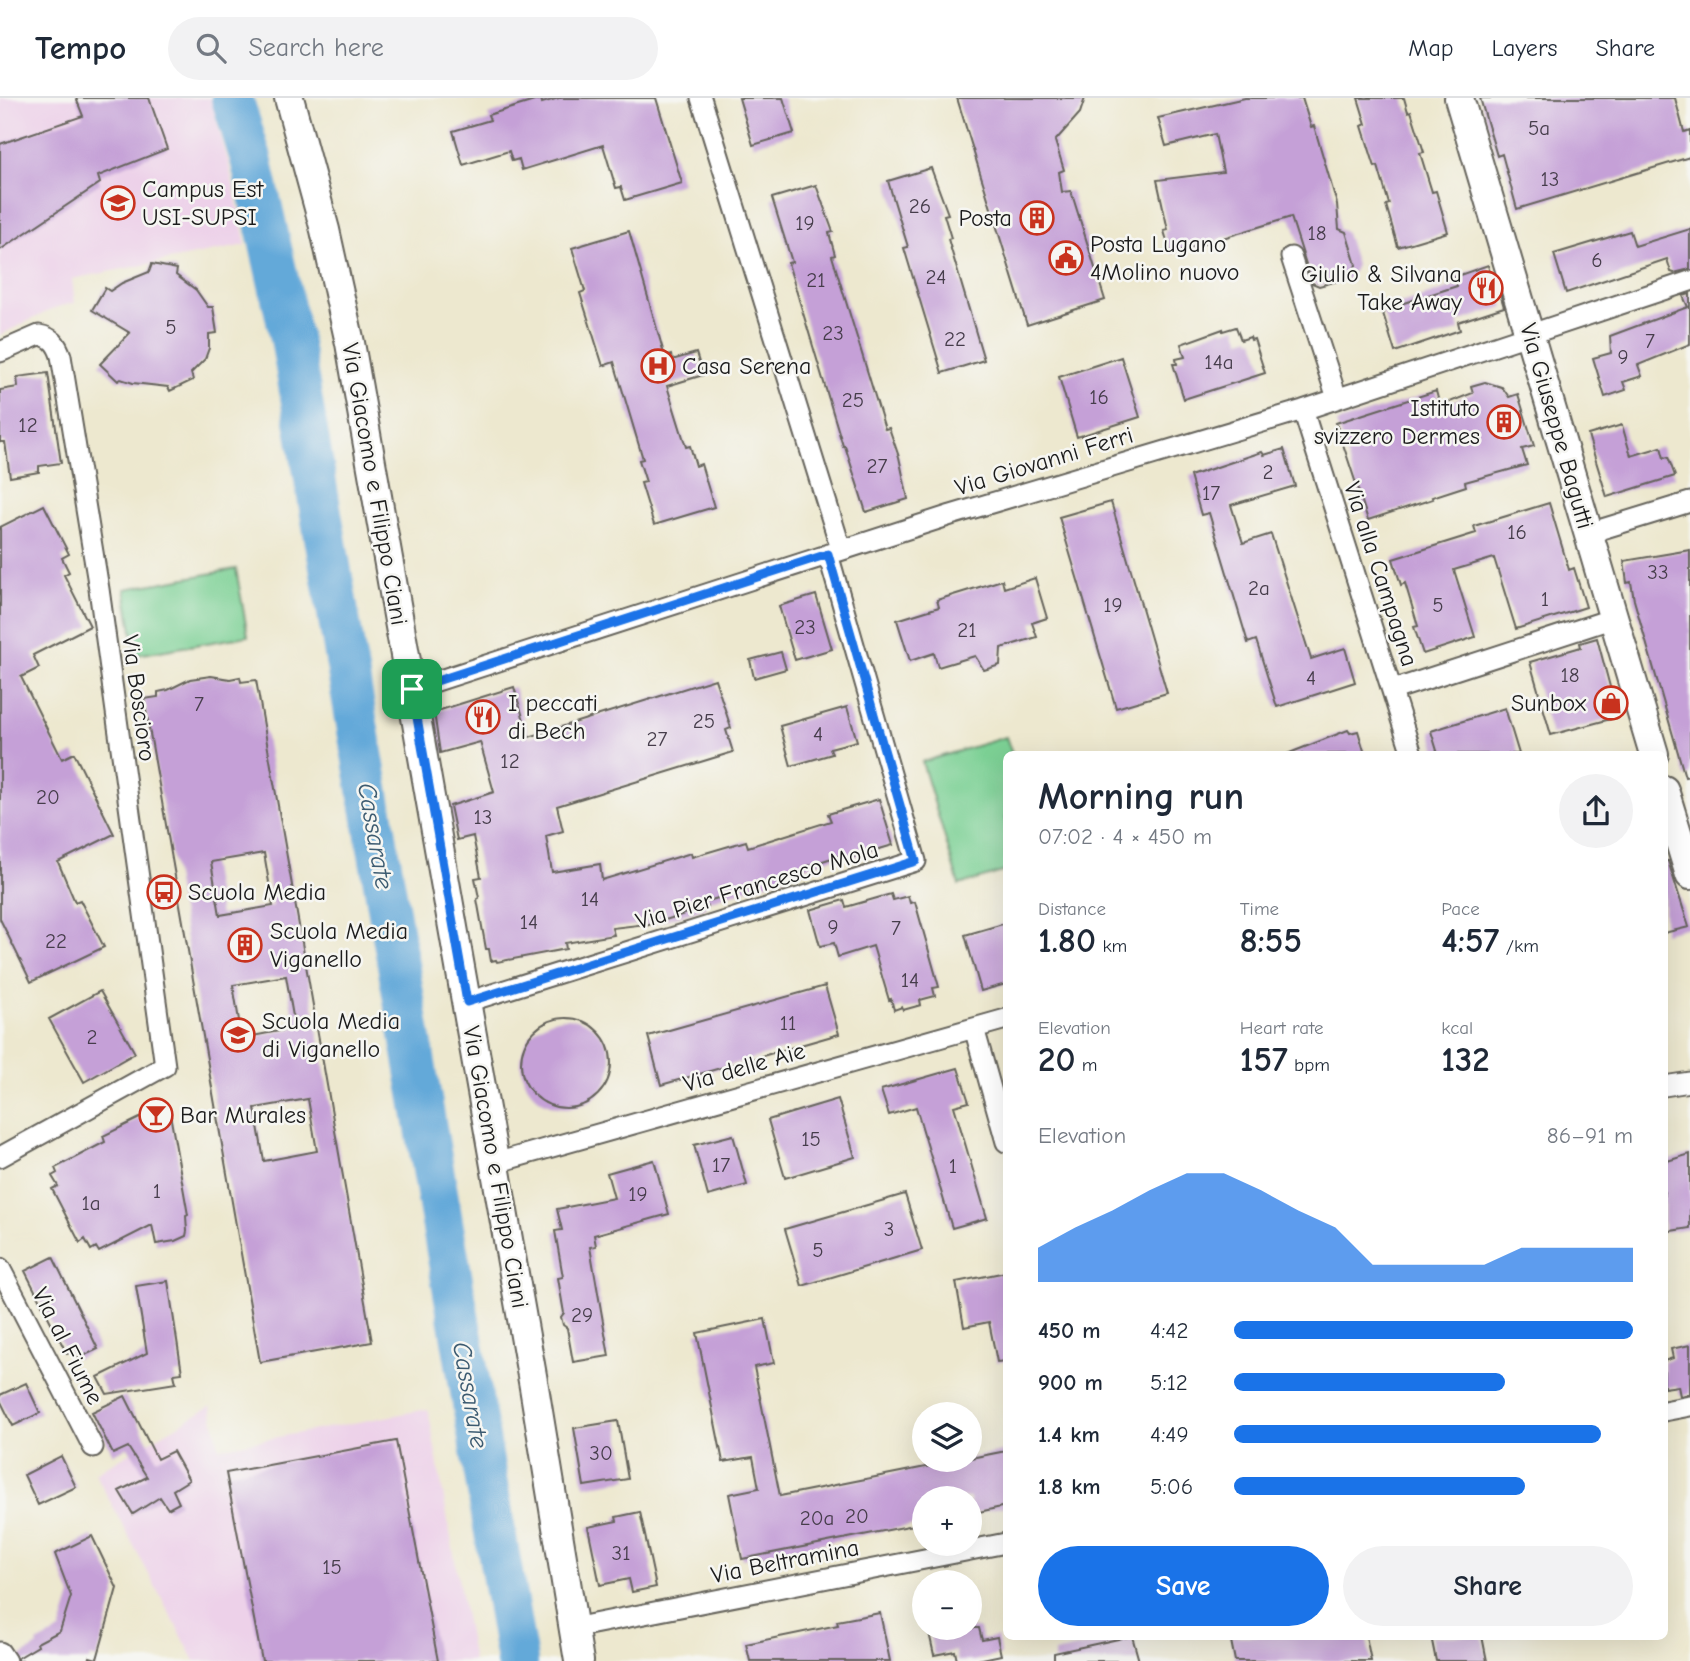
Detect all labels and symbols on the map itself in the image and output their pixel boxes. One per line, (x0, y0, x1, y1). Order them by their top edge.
house number: 5a (1528, 116, 1550, 140)
house number: 13 (1541, 167, 1559, 191)
place label: Campus Est USI-SUPSI (142, 175, 264, 231)
school or university icon: Campus Est USI-SUPSI (99, 184, 137, 222)
house number: 26 (909, 194, 931, 218)
building icon: Posta (1018, 199, 1056, 237)
place label: Posta (959, 204, 1012, 232)
house number: 19 (795, 211, 815, 235)
house number: 18 (1307, 221, 1327, 245)
place label: Posta Lugano 4Molino nuovo (1090, 230, 1239, 286)
public building icon: Posta Lugano 4Molino nuovo (1047, 239, 1085, 277)
house number: 6 (1591, 248, 1603, 272)
place label: Giulio & Silvana Take Away (1301, 260, 1462, 316)
house number: 24 (925, 265, 947, 289)
house number: 21 (806, 268, 826, 292)
restaurant icon: Giulio & Silvana Take Away (1467, 269, 1505, 307)
house number: 5 (165, 315, 177, 339)
street label: Via Giuseppe Bagutti (1514, 320, 1600, 532)
house number: 23 (822, 321, 844, 345)
house number: 22 (944, 327, 966, 351)
house number: 7 (1645, 329, 1655, 353)
street label: Via Giacomo e Filippo Ciani (336, 341, 414, 627)
house number: 9 (1617, 345, 1629, 369)
hospital icon: Casa Serena (639, 347, 677, 385)
house number: 14a (1204, 350, 1234, 374)
place label: Casa Serena (682, 352, 811, 380)
house number: 16 (1089, 385, 1109, 409)
house number: 25 (842, 388, 864, 412)
place label: Istituto svizzero Dermes (1314, 394, 1480, 450)
building icon: Istituto svizzero Dermes (1485, 403, 1523, 441)
house number: 12 (18, 413, 38, 437)
street label: Via Giovanni Ferri (952, 421, 1136, 501)
house number: 27 (867, 454, 888, 478)
house number: 2 (1263, 460, 1273, 484)
street label: Via alla Campagna (1338, 478, 1424, 670)
house number: 17 (1202, 481, 1220, 505)
house number: 16 (1507, 520, 1527, 544)
house number: 33 (1647, 560, 1669, 584)
house number: 2a (1248, 576, 1270, 600)
house number: 1 (1541, 587, 1549, 611)
house number: 19 (1103, 593, 1123, 617)
house number: 5 (1432, 593, 1444, 617)
house number: 23 (794, 615, 816, 639)
house number: 21 (957, 618, 977, 642)
street label: Via Boscioro (116, 633, 162, 763)
pin (382, 659, 442, 719)
house number: 18 (1560, 663, 1580, 687)
house number: 4 (1306, 666, 1316, 690)
shop icon: Sunbox (1592, 684, 1630, 722)
place label: I peccati di Bech (508, 689, 598, 745)
place label: Sunbox (1511, 689, 1587, 717)
house number: 7 (194, 692, 204, 716)
restaurant icon: I peccati di Bech (464, 698, 502, 736)
house number: 25 (693, 709, 715, 733)
house number: 4 (813, 722, 823, 746)
house number: 27 (647, 727, 668, 751)
house number: 12 (500, 749, 520, 773)
water label: Cassarate (351, 780, 399, 892)
house number: 20 (36, 785, 60, 809)
house number: 13 (474, 805, 492, 829)
street label: Via Pier Francesco Mola (632, 835, 882, 935)
bus stop icon: Scuola Media (145, 873, 183, 911)
place label: Scuola Media (188, 878, 326, 906)
house number: 14 (581, 887, 599, 911)
house number: 14 (520, 910, 538, 934)
house number: 9 (827, 915, 839, 939)
house number: 7 (891, 916, 901, 940)
place label: Scuola Media Viganello (270, 917, 408, 973)
building icon: Scuola Media Viganello (226, 926, 264, 964)
house number: 22 (45, 929, 67, 953)
house number: 14 (901, 968, 919, 992)
place label: Scuola Media di Viganello (262, 1007, 400, 1063)
house number: 11 (780, 1011, 796, 1035)
school or university icon: Scuola Media di Viganello (219, 1016, 257, 1054)
street label: Via Giacomo e Filippo Ciani (457, 1024, 535, 1310)
house number: 2 (87, 1025, 97, 1049)
street label: Via delle Aie (680, 1036, 808, 1098)
bar icon: Bar Murales (137, 1096, 175, 1134)
place label: Bar Murales (180, 1101, 306, 1129)
house number: 15 (801, 1127, 821, 1151)
house number: 17 (712, 1153, 730, 1177)
house number: 1 (949, 1154, 957, 1178)
house number: 1 (153, 1179, 161, 1203)
house number: 19 (628, 1182, 648, 1206)
house number: 1a (81, 1191, 101, 1215)
house number: 3 (884, 1217, 894, 1241)
house number: 5 (812, 1238, 824, 1262)
street label: Via al Fiume (27, 1283, 109, 1409)
house number: 29 (571, 1303, 593, 1327)
water label: Cassarate (446, 1339, 494, 1451)
house number: 30 (589, 1441, 613, 1465)
house number: 20 (845, 1504, 869, 1528)
house number: 20a (800, 1506, 834, 1530)
street label: Via Beltramina (709, 1533, 861, 1589)
house number: 31 (612, 1541, 630, 1565)
house number: 15 (322, 1555, 342, 1579)

